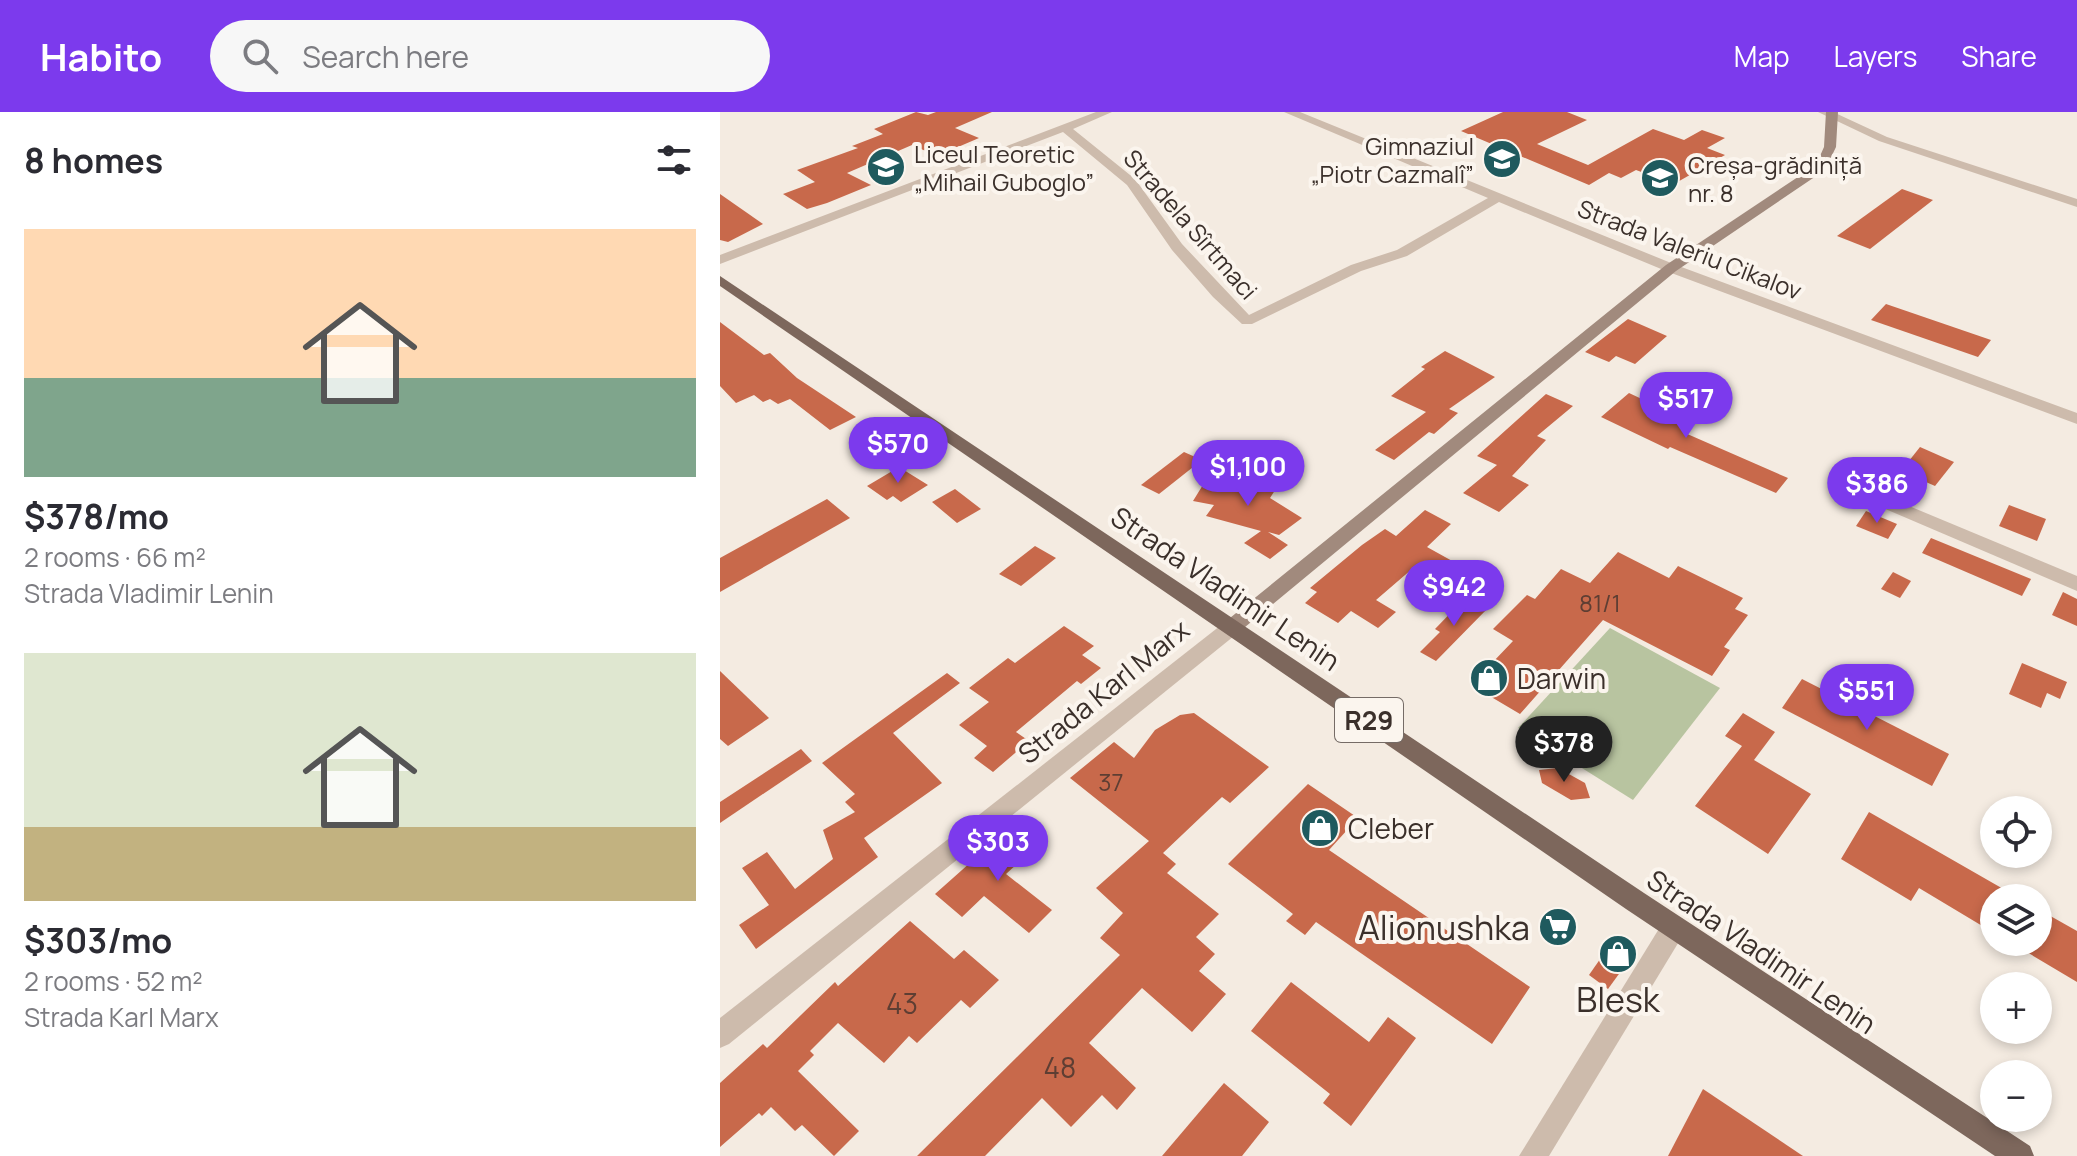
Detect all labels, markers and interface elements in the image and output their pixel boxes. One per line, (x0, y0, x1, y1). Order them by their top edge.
search box (210, 20, 770, 92)
text: Habito (40, 30, 162, 82)
icon: search (238, 34, 282, 78)
text: Search here (302, 36, 469, 77)
text: Map (1734, 37, 1790, 75)
text: Layers (1834, 37, 1917, 75)
text: Share (1961, 37, 2037, 75)
place label: Gimnaziul „Piotr Cazmalî” (1311, 129, 1474, 190)
text: 8 homes (24, 137, 163, 183)
place label: Liceul Teoretic „Mihail Guboglo” (914, 137, 1094, 198)
icon: filters (652, 138, 696, 182)
school or university icon: Gimnaziul „Piotr Cazmalî” (1481, 138, 1523, 180)
street label: Stradela Sîrtmaci (1117, 142, 1265, 306)
school or university icon: Liceul Teoretic „Mihail Guboglo” (865, 146, 907, 188)
place label: Creșa-grădiniță nr. 8 (1688, 148, 1862, 209)
school or university icon: Creșa-grădiniță nr. 8 (1639, 157, 1681, 199)
street label: Strada Valeriu Cikalov (1573, 191, 1807, 307)
icon: home (288, 281, 432, 425)
pin: $517 (1639, 372, 1733, 440)
text: $517 (1658, 380, 1714, 416)
pin: $570 (851, 417, 945, 485)
text: $570 (867, 425, 929, 461)
pin: $1,100 (1183, 440, 1313, 508)
text: $1,100 (1209, 448, 1287, 484)
pin: $386 (1830, 457, 1924, 525)
text: $386 (1845, 465, 1909, 501)
text: $378/mo (24, 493, 169, 539)
street label: Strada Vladimir Lenin (1104, 497, 1348, 679)
text: 2 rooms · 66 m² (24, 539, 206, 575)
pin: $942 (1407, 560, 1501, 628)
text: $942 (1422, 568, 1486, 604)
text: Strada Vladimir Lenin (24, 575, 274, 611)
house number: 81/1 (1579, 586, 1621, 619)
street label: Strada Karl Marx (1010, 610, 1197, 772)
shop icon: Darwin (1468, 657, 1510, 699)
place label: Darwin (1517, 659, 1606, 697)
pin: $551 (1820, 664, 1914, 732)
text: $551 (1838, 672, 1896, 708)
road number: R29 (1335, 698, 1403, 742)
icon: home (288, 705, 432, 849)
pin: $378 (1517, 716, 1611, 784)
text: $378 (1533, 724, 1595, 760)
house number: 37 (1098, 765, 1124, 798)
map controls (1980, 796, 2052, 1132)
button: locate (1980, 796, 2052, 868)
shop icon: Cleber (1299, 807, 1341, 849)
place label: Cleber (1348, 809, 1434, 847)
pin: $303 (951, 815, 1045, 883)
text: $303 (966, 823, 1030, 859)
street label: Strada Vladimir Lenin (1640, 860, 1884, 1042)
button: layers (1980, 884, 2052, 956)
place label: Alionushka (1358, 904, 1530, 950)
supermarket icon: Alionushka (1537, 906, 1579, 948)
text: $303/mo (24, 917, 172, 963)
shop icon: Blesk (1597, 933, 1639, 975)
text: 2 rooms · 52 m² (24, 963, 203, 999)
button: + (1980, 972, 2052, 1044)
place label: Blesk (1576, 976, 1661, 1022)
house number: 43 (886, 984, 918, 1022)
text: Strada Karl Marx (24, 999, 219, 1035)
house number: 48 (1044, 1048, 1076, 1086)
button: − (1980, 1060, 2052, 1132)

